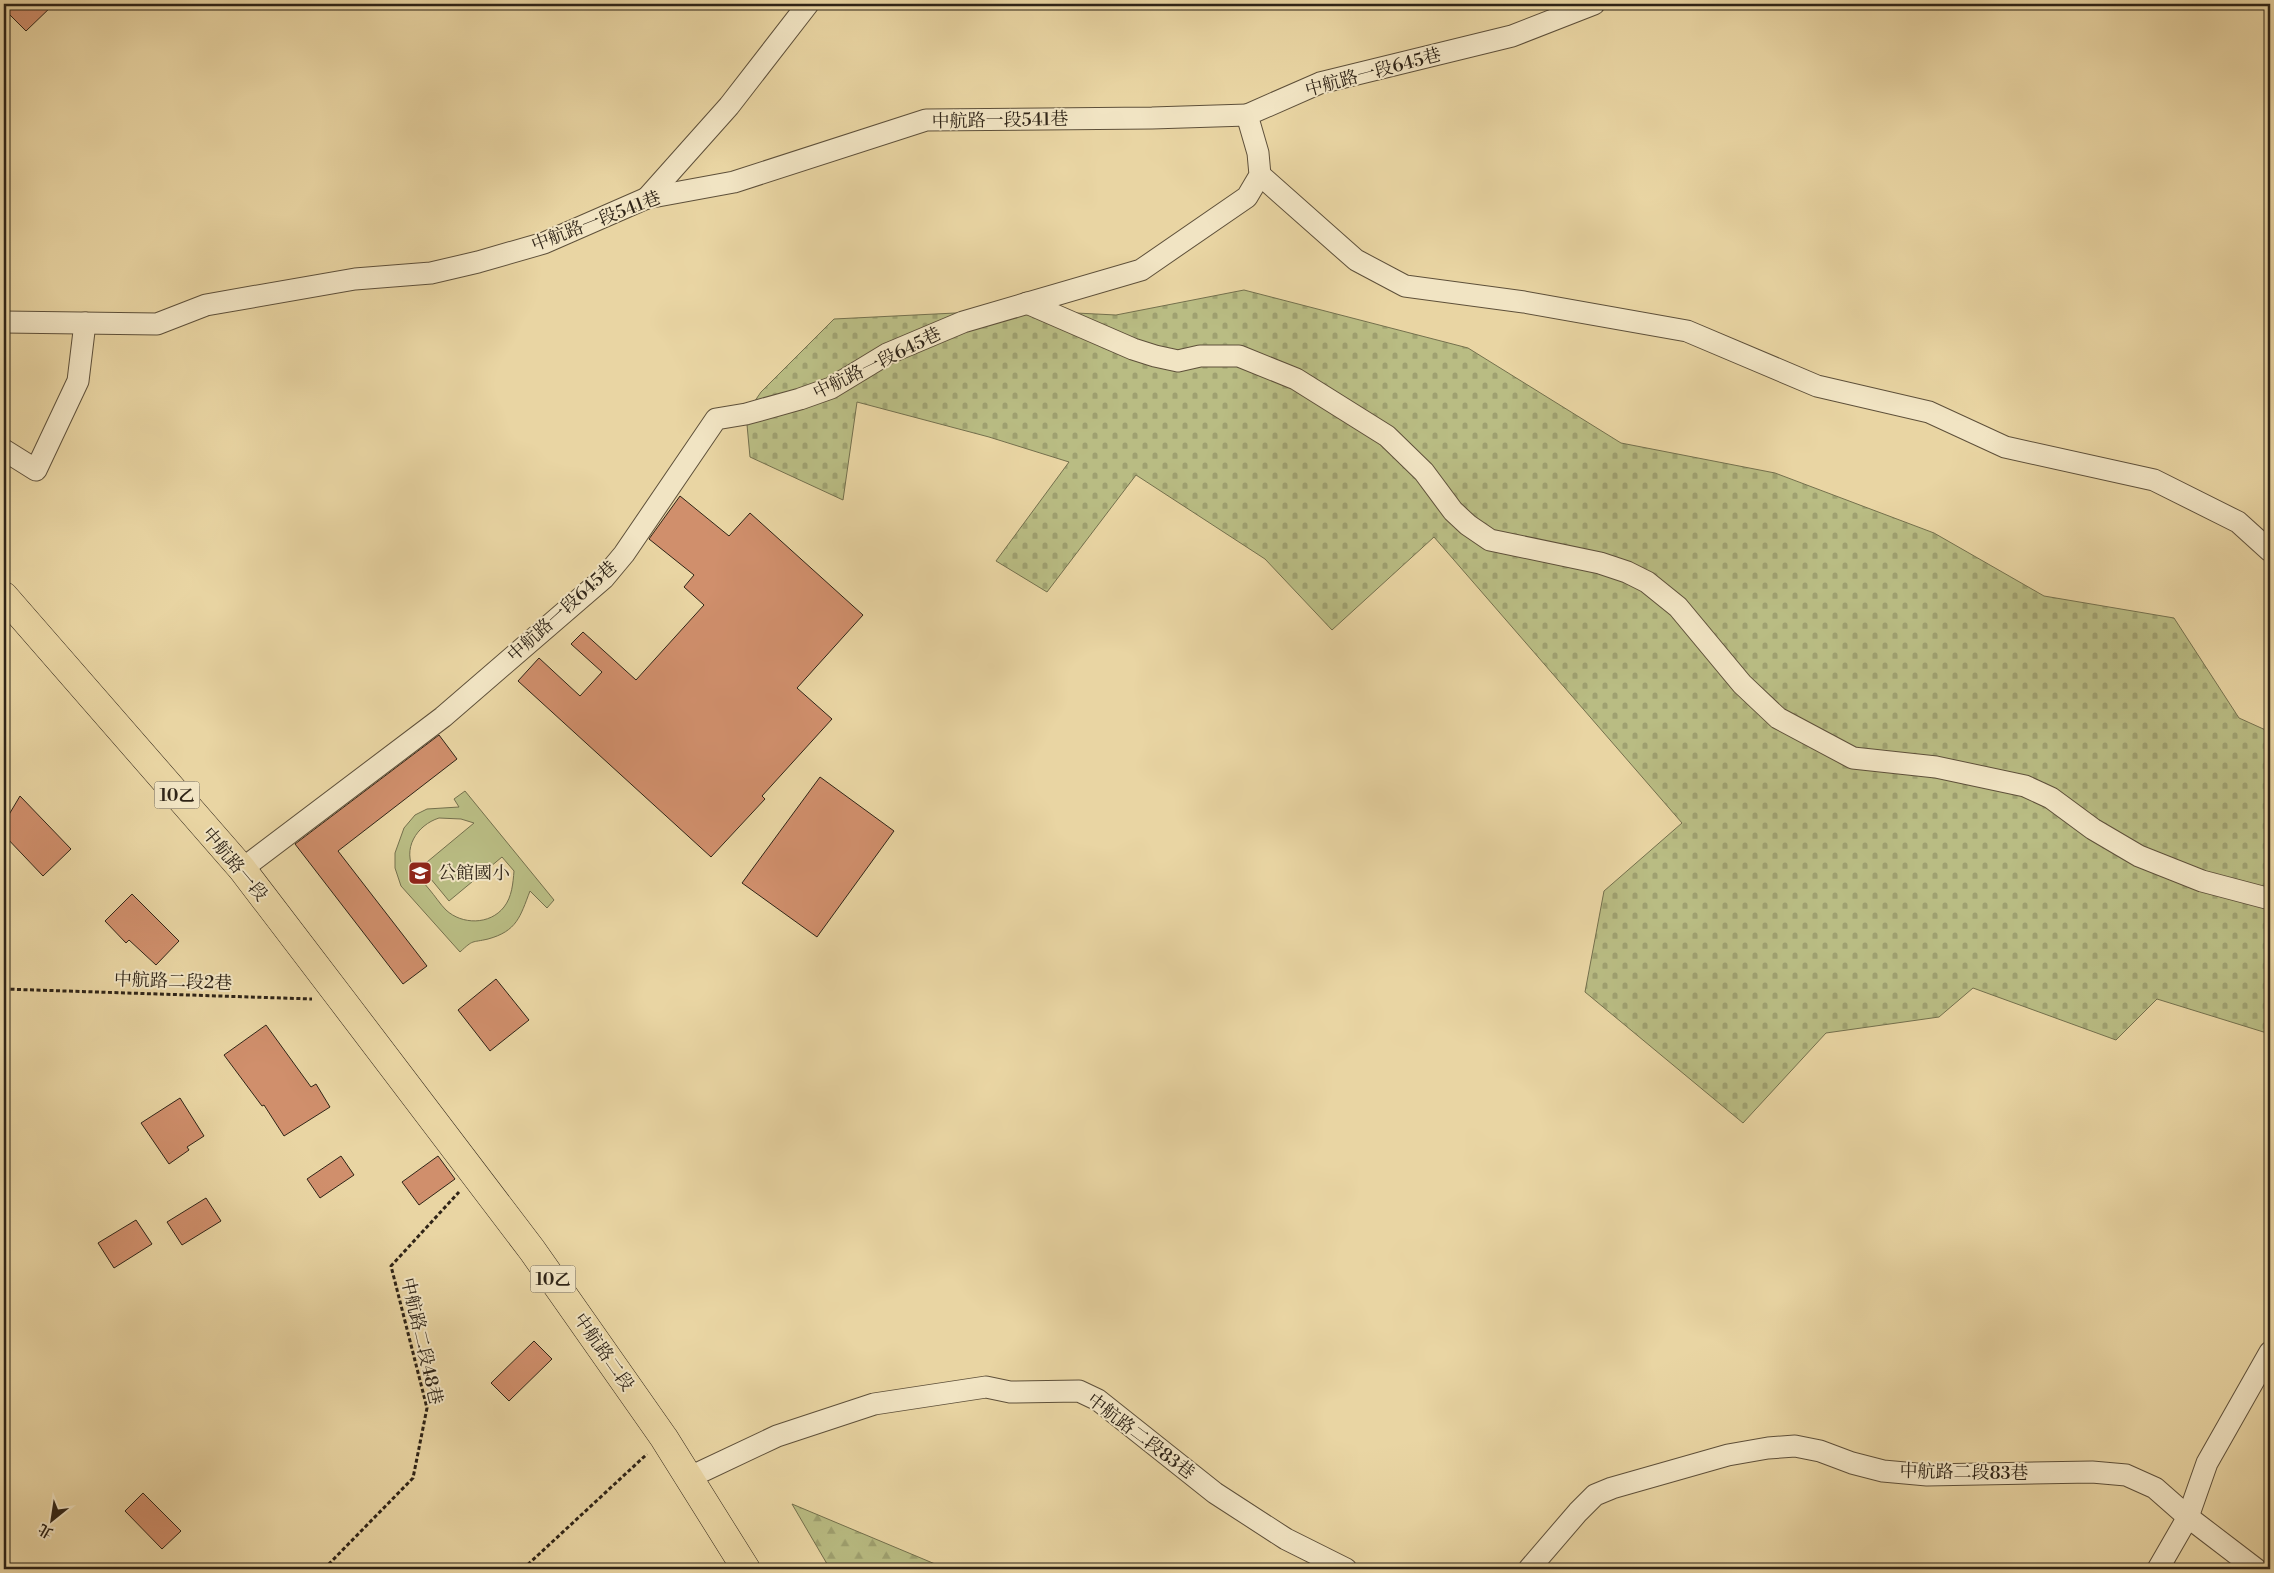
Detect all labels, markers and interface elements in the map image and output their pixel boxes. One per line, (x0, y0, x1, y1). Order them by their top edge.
street label: 中航路一段645巷 (1303, 43, 1444, 102)
street label: 中航路一段541巷 (931, 108, 1069, 133)
street label: 中航路一段541巷 (528, 186, 664, 257)
street label: 中航路一段645巷 (809, 322, 945, 404)
street label: 中航路一段645巷 (503, 556, 622, 667)
road number: 10乙 (154, 782, 200, 808)
street label: 中航路一段 (197, 822, 272, 906)
school or university icon: 公館國小 (407, 860, 433, 886)
place label: 公館國小 (438, 862, 510, 885)
street label: 中航路二段2巷 (113, 968, 232, 995)
road number: 10乙 (530, 1266, 576, 1292)
street label: 中航路二段48巷 (396, 1275, 447, 1407)
street label: 中航路二段 (568, 1309, 639, 1396)
street label: 中航路二段83巷 (1082, 1388, 1199, 1484)
street label: 中航路二段83巷 (1899, 1460, 2029, 1485)
north arrow (28, 1496, 78, 1546)
text: 北 (35, 1519, 57, 1542)

